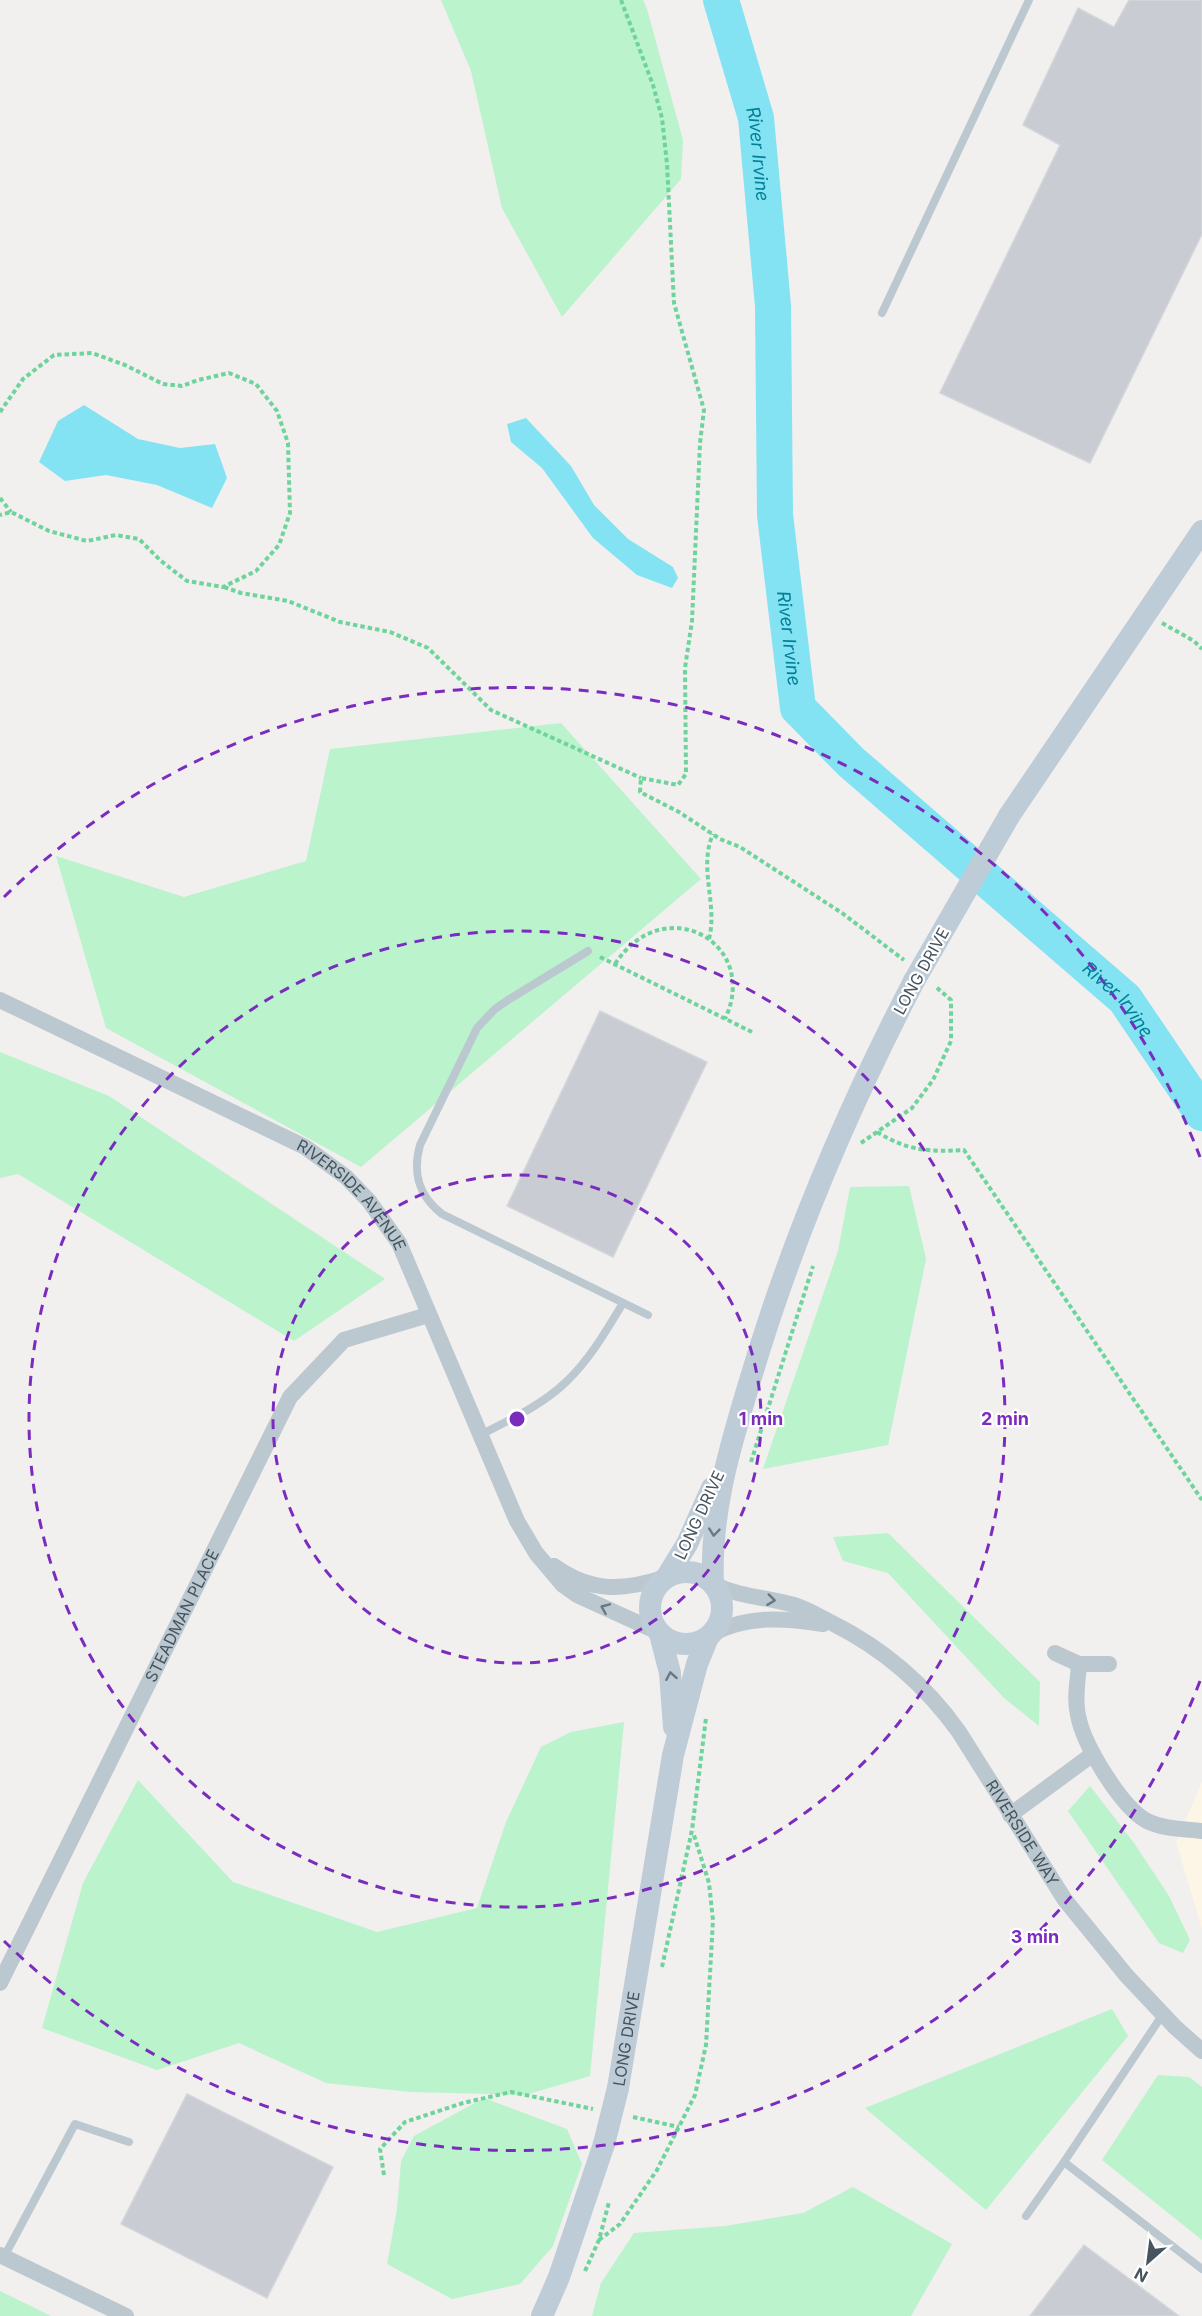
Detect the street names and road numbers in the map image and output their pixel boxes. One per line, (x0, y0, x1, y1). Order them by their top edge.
street label: LONG DRIVE (889, 924, 953, 1018)
street label: RIVERSIDE AVENUE (294, 1135, 411, 1253)
street label: LONG DRIVE (670, 1467, 728, 1563)
street label: STEADMAN PLACE (141, 1546, 223, 1685)
street label: RIVERSIDE WAY (982, 1776, 1063, 1890)
street label: LONG DRIVE (608, 1990, 644, 2088)

